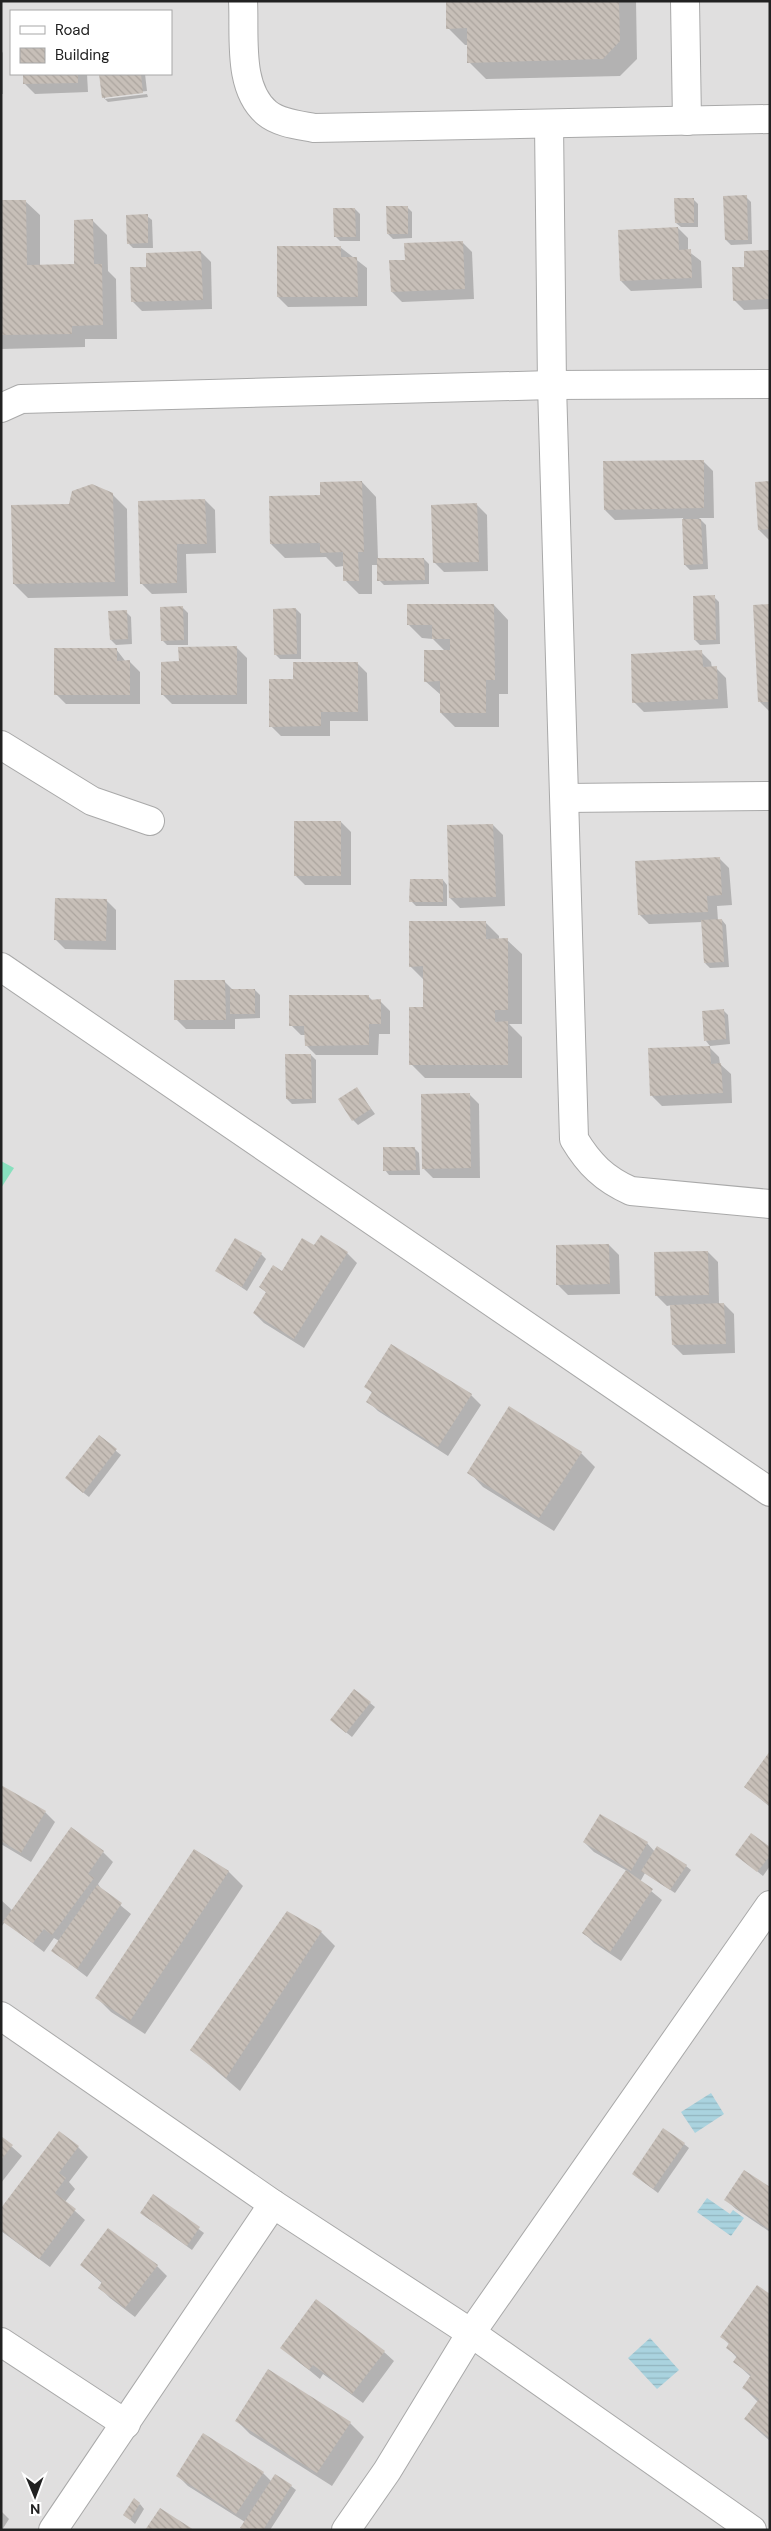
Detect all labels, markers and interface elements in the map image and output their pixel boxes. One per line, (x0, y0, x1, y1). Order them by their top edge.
legend (10, 10, 172, 75)
text: Road (55, 20, 90, 40)
text: Building (55, 45, 110, 65)
north arrow (10, 2471, 60, 2521)
text: N (30, 2500, 40, 2518)

